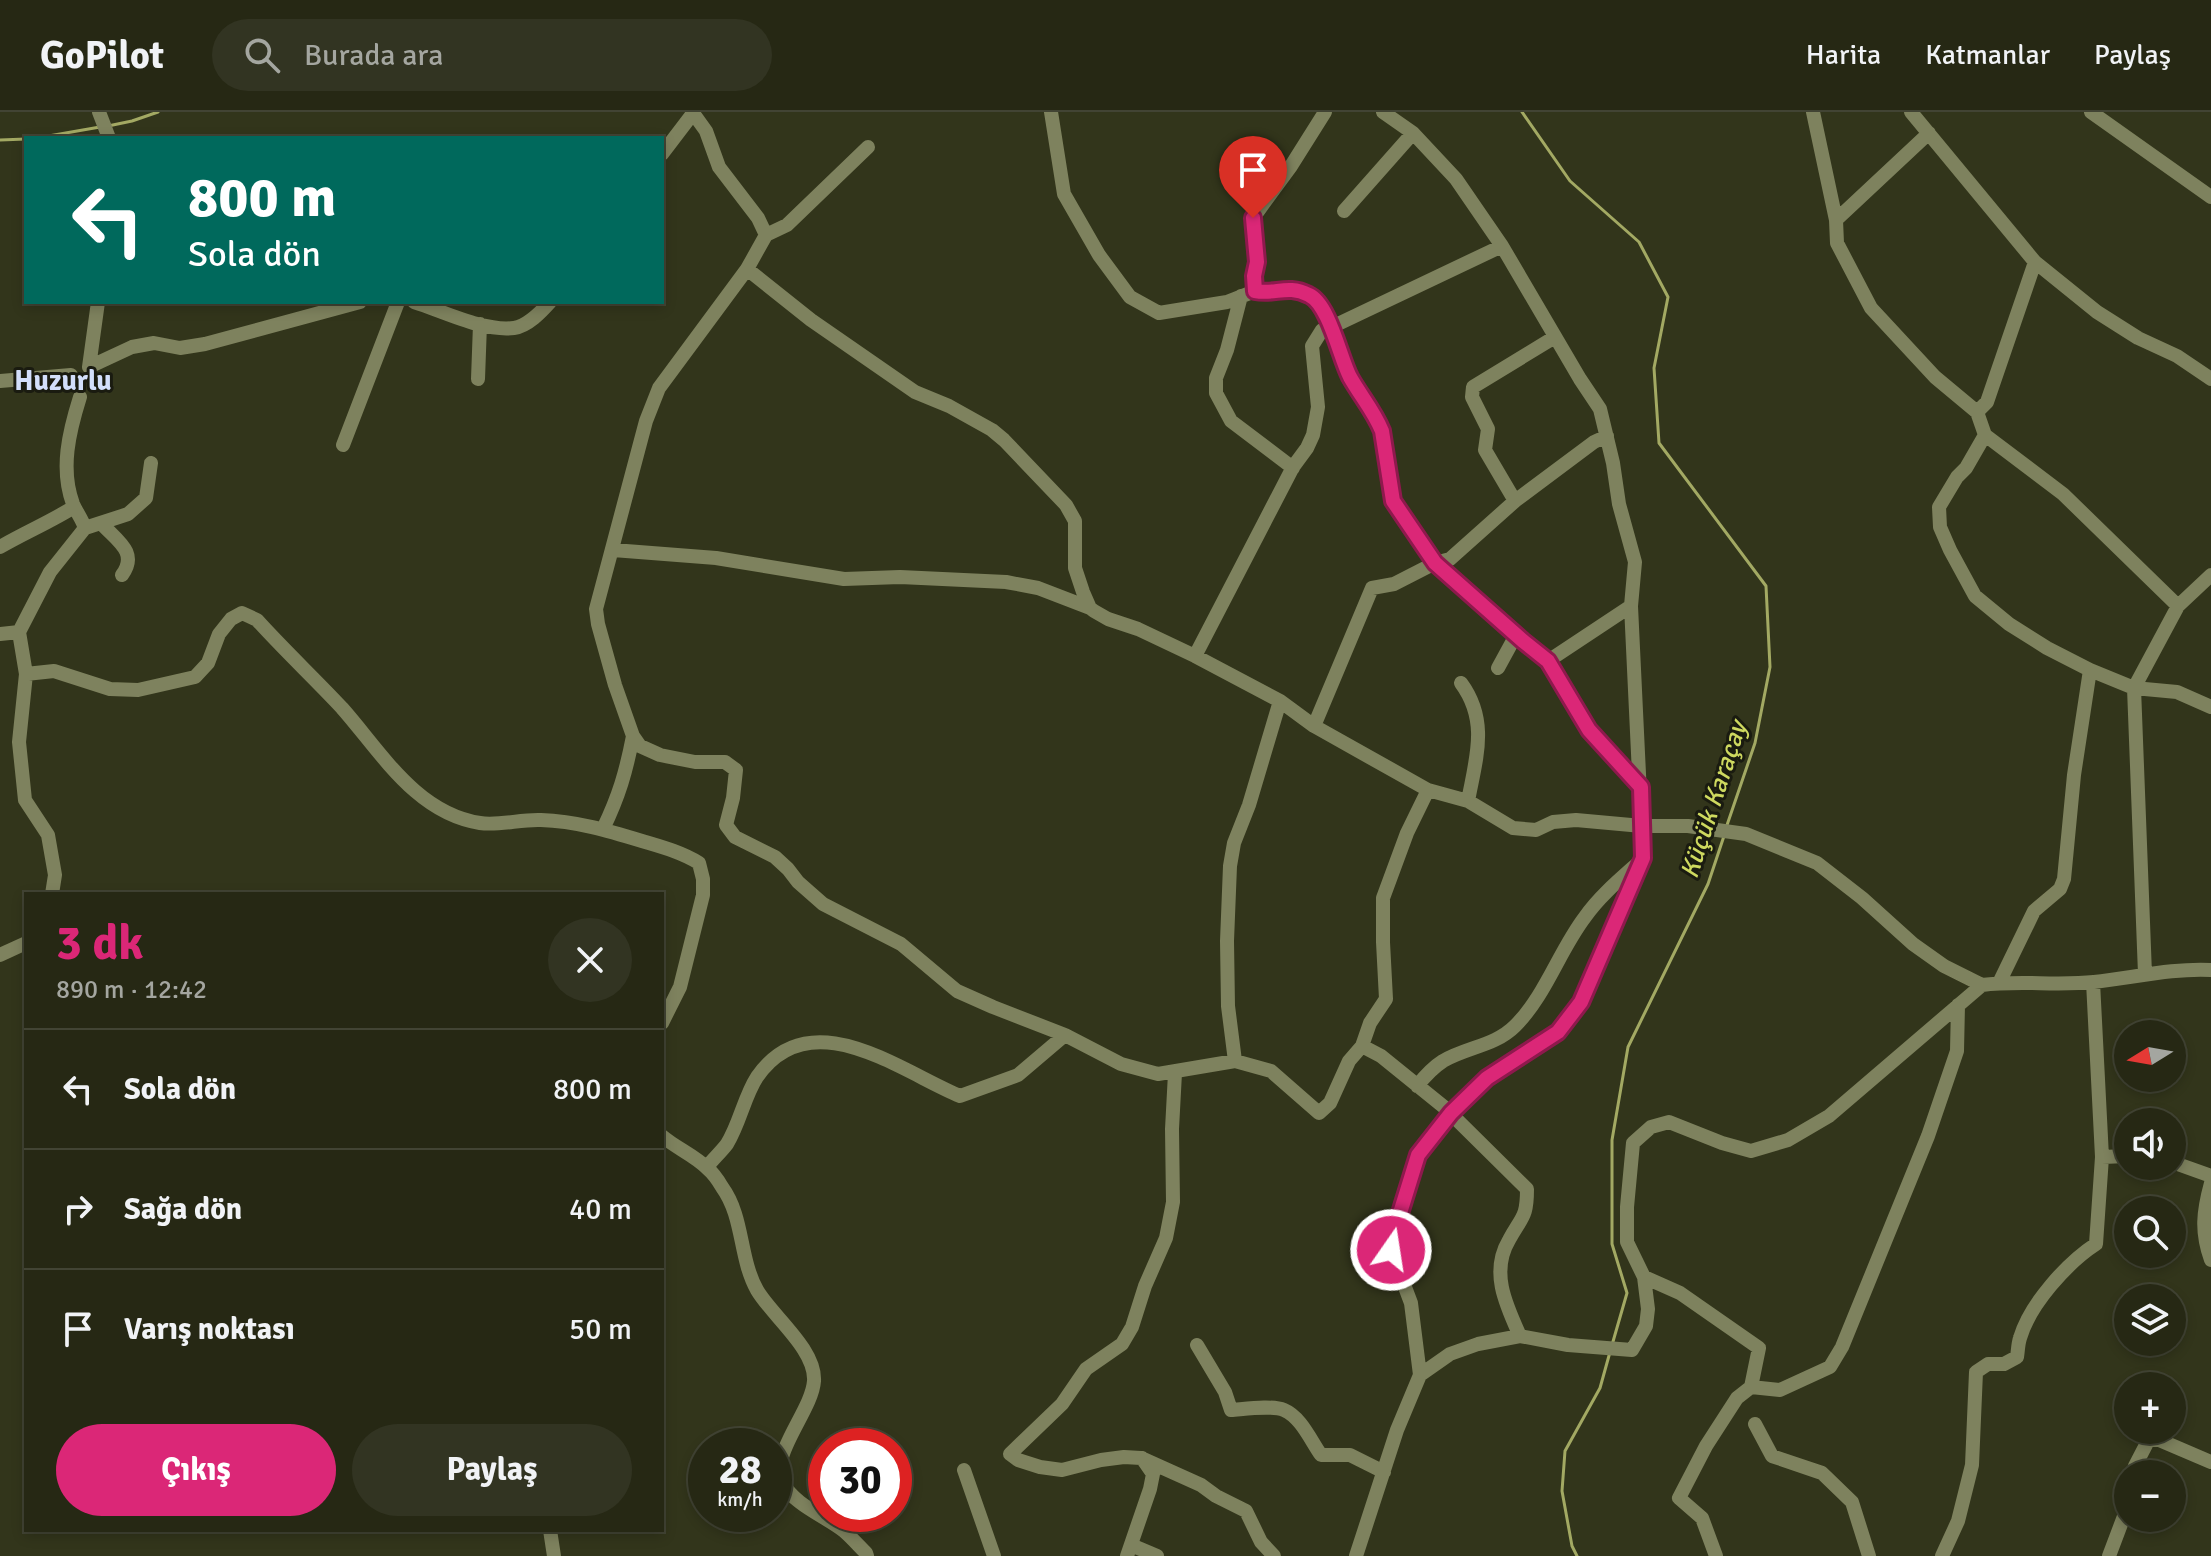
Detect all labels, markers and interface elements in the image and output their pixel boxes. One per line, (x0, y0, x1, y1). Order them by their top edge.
search box (212, 19, 772, 91)
text: GoPilot (40, 32, 164, 79)
icon: search (240, 33, 284, 77)
text: Burada ara (304, 37, 443, 74)
text: Harita (1806, 38, 1881, 72)
text: Katmanlar (1925, 38, 2050, 72)
text: Paylaş (2094, 38, 2171, 72)
pin (1219, 136, 1287, 218)
icon: arrive (1231, 148, 1275, 192)
text: 800 m (188, 163, 336, 232)
icon: left (56, 168, 160, 272)
text: Sola dön (188, 232, 321, 277)
district label: Huzurlu (14, 364, 112, 398)
water label: Küçük Karaçay (1674, 715, 1755, 882)
text: 3 dk (56, 914, 143, 973)
button: close (548, 918, 632, 1002)
text: 890 m · 12:42 (56, 974, 207, 1006)
north arrow (2114, 1020, 2186, 1092)
map controls (2114, 1020, 2186, 1532)
icon: left (56, 1067, 100, 1111)
text: Sola dön (124, 1071, 236, 1108)
text: 800 m (553, 1071, 632, 1108)
button: sound (2114, 1108, 2186, 1180)
icon: right (56, 1187, 100, 1231)
text: Sağa dön (124, 1191, 242, 1228)
text: 40 m (569, 1191, 632, 1228)
button: search (2114, 1196, 2186, 1268)
position arrow (1349, 1208, 1433, 1292)
button: layers (2114, 1284, 2186, 1356)
icon: arrive (56, 1307, 100, 1351)
text: Varış noktası (124, 1311, 295, 1348)
text: 50 m (569, 1311, 632, 1348)
button: + (2114, 1372, 2186, 1444)
button: Çıkış (56, 1424, 336, 1516)
button: Paylaş (352, 1424, 632, 1516)
speed limit sign: 30 (808, 1428, 912, 1532)
text: 28 (718, 1445, 762, 1495)
button: − (2114, 1460, 2186, 1532)
text: km/h (717, 1487, 763, 1512)

